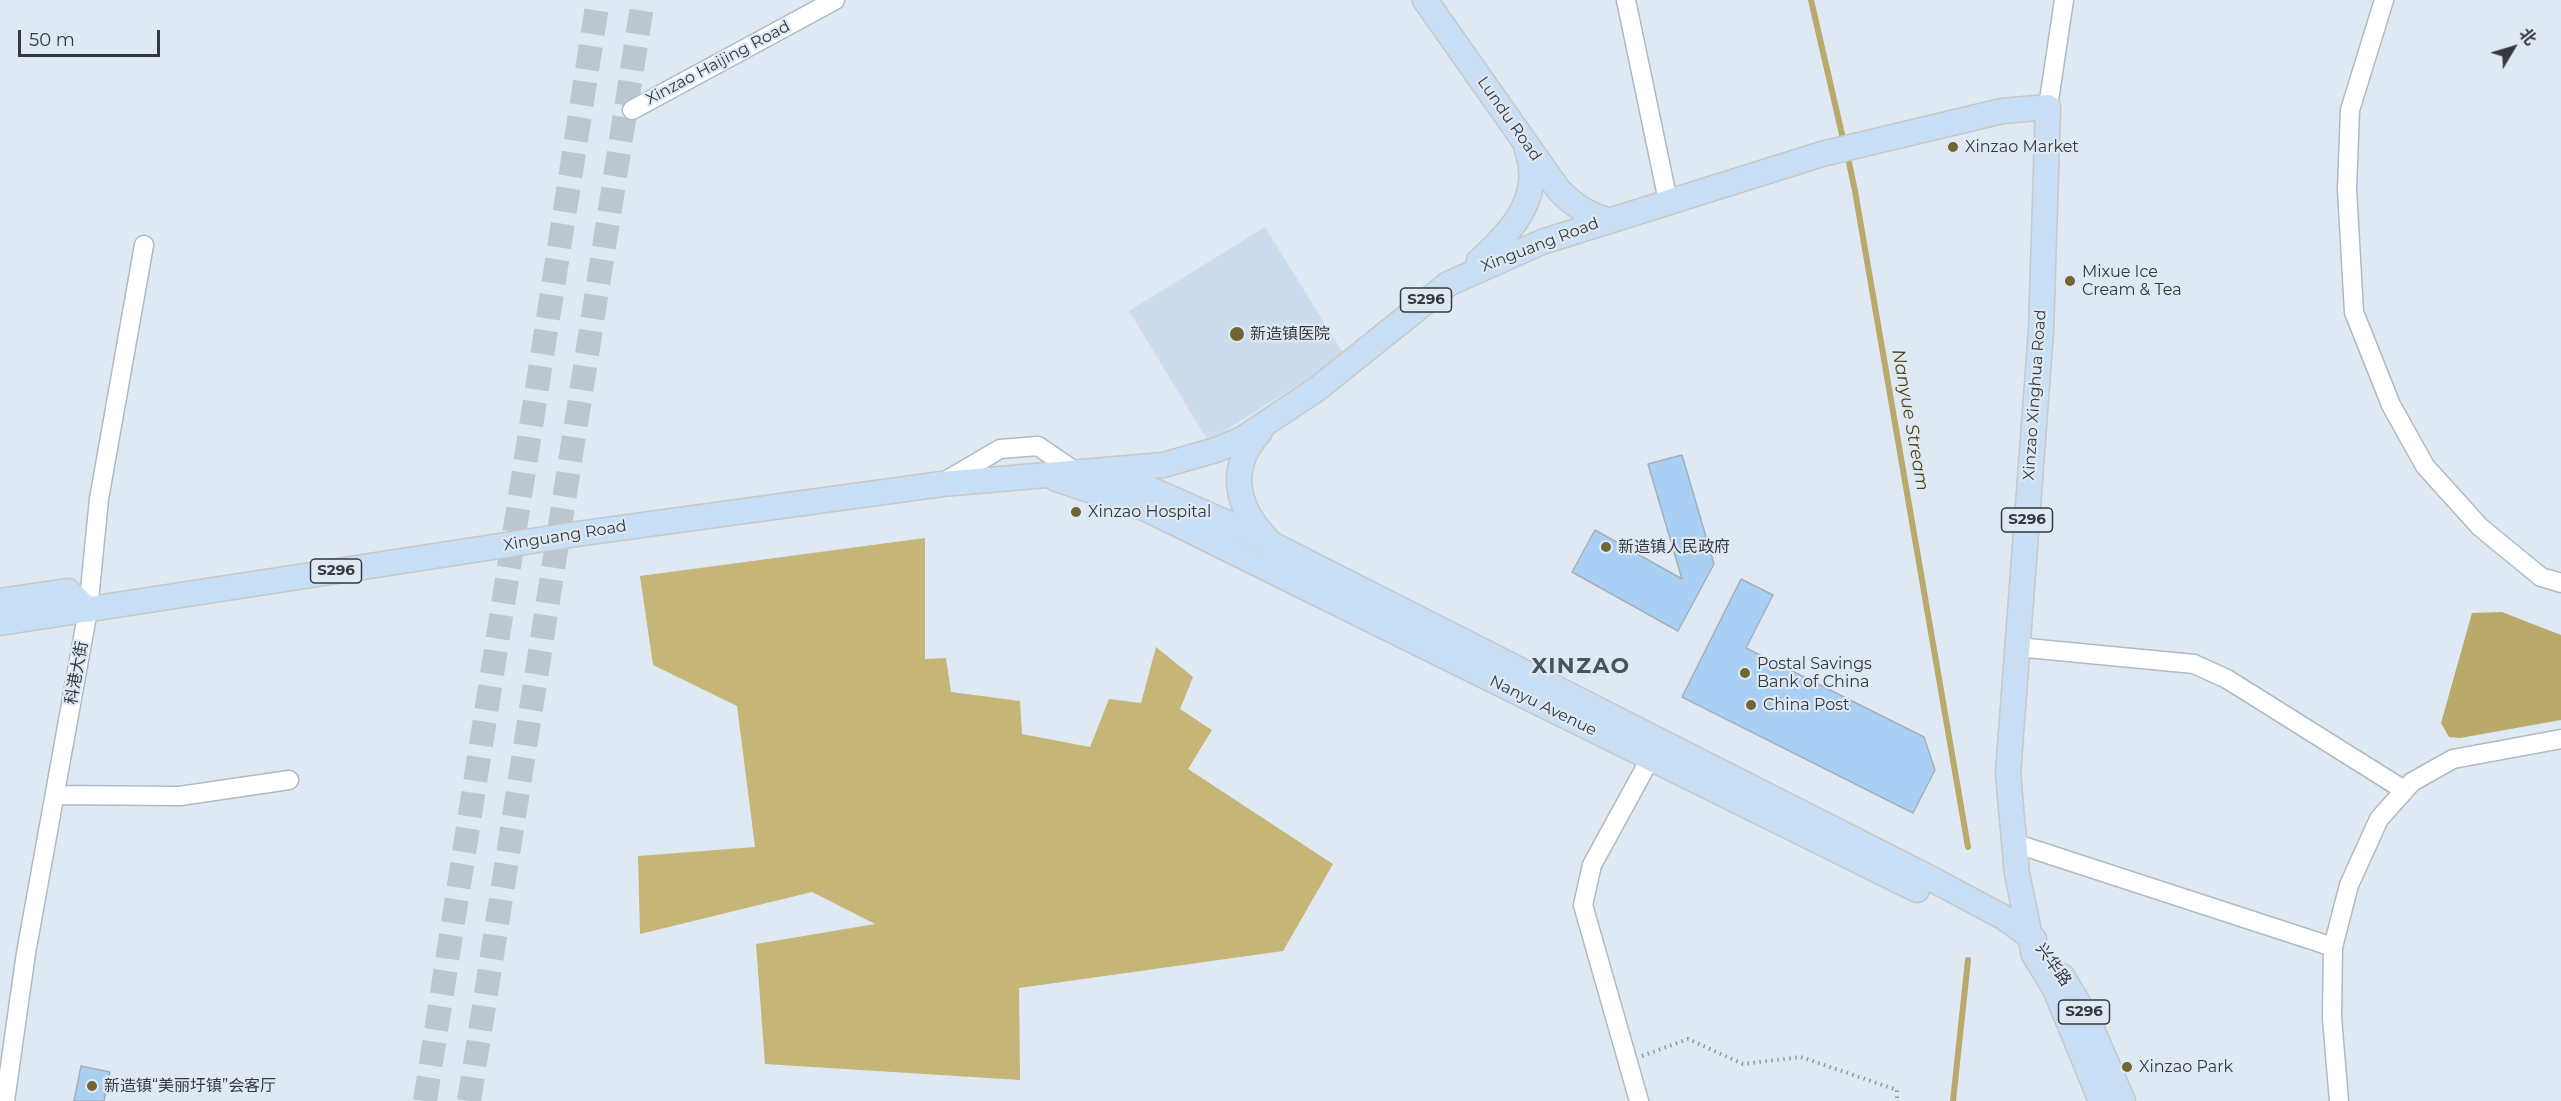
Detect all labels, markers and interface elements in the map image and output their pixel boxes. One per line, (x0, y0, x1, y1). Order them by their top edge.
street label: Xinzao Haijing Road (643, 17, 793, 109)
scale bar (21, 18, 164, 56)
north arrow (2483, 18, 2543, 78)
text: 北 (2515, 24, 2540, 49)
text: 50 m (29, 29, 75, 51)
street label: Lundu Road (1473, 73, 1545, 165)
place label: Xinzao Market (1965, 137, 2079, 157)
marker: Xinzao Market (1946, 140, 1960, 154)
street label: Xinguang Road (1478, 214, 1602, 276)
place label: Mixue Ice Cream & Tea (2082, 262, 2182, 300)
marker: Mixue Ice Cream & Tea (2063, 274, 2077, 288)
road number: S296 (1400, 288, 1452, 312)
street label: Xinzao Xinghua Road (2019, 309, 2051, 481)
place label: 新造镇医院 (1250, 324, 1330, 344)
marker: 新造镇医院 (1228, 325, 1246, 343)
water label: Nanyue Stream (1887, 347, 1933, 493)
place label: Xinzao Hospital (1088, 502, 1211, 522)
marker: Xinzao Hospital (1069, 505, 1083, 519)
road number: S296 (2002, 508, 2052, 532)
street label: Xinguang Road (502, 517, 628, 555)
place label: 新造镇人民政府 (1618, 537, 1730, 557)
marker: 新造镇人民政府 (1599, 540, 1613, 554)
road number: S296 (310, 559, 362, 583)
street label: 科港大街 (62, 640, 92, 706)
district label: XINZAO (1531, 654, 1631, 680)
place label: Postal Savings Bank of China (1757, 654, 1872, 692)
marker: Postal Savings Bank of China (1738, 666, 1752, 680)
street label: Nanyu Avenue (1486, 672, 1600, 740)
place label: China Post (1763, 695, 1850, 715)
marker: China Post (1744, 698, 1758, 712)
street label: 兴华路 (2031, 940, 2075, 990)
road number: S296 (2058, 1000, 2110, 1024)
place label: Xinzao Park (2139, 1057, 2233, 1077)
marker: Xinzao Park (2120, 1060, 2134, 1074)
place label: 新造镇“美丽圩镇”会客厅 (104, 1076, 276, 1096)
marker: 新造镇“美丽圩镇”会客厅 (85, 1079, 99, 1093)

